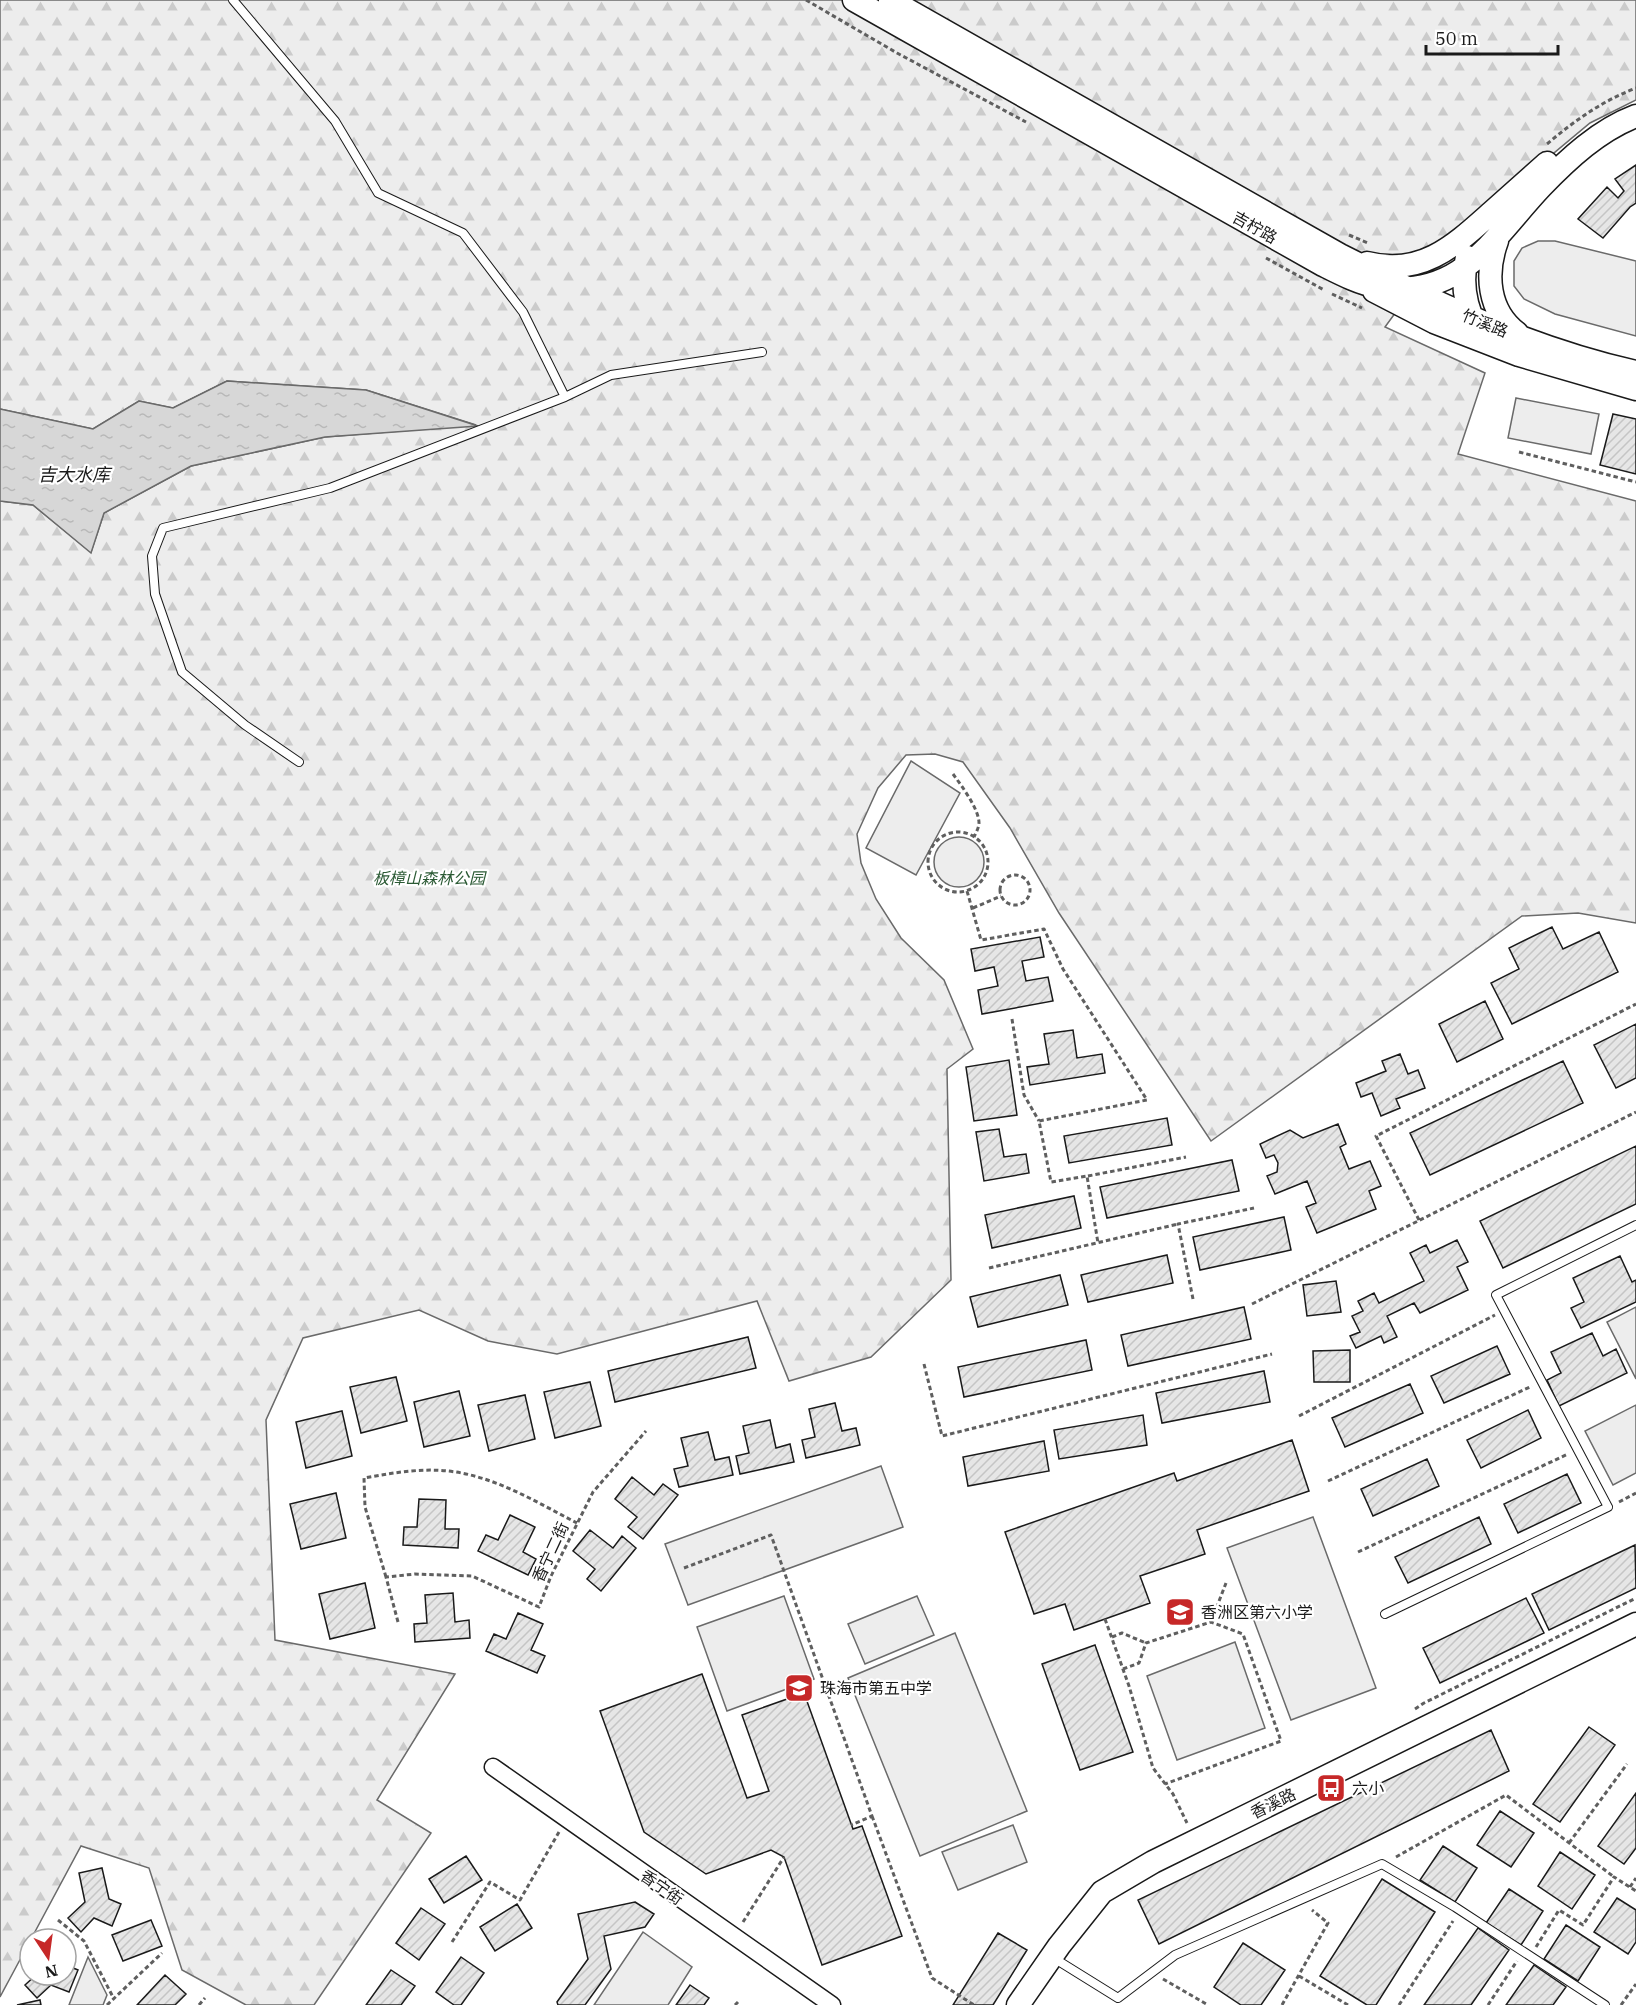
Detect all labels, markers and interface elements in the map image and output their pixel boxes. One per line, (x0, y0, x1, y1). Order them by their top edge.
scale bar (1426, 18, 1558, 56)
text: 50 m (1435, 27, 1478, 50)
street label: 吉柠路 (1229, 207, 1281, 247)
street label: 竹溪路 (1459, 305, 1511, 341)
water label: 吉大水库 (38, 463, 113, 486)
park label: 板樟山森林公园 (373, 868, 487, 888)
street label: 香宁二街 (527, 1519, 573, 1585)
school or university icon: 香洲区第六小学 (1164, 1596, 1196, 1628)
place label: 香洲区第六小学 (1201, 1602, 1313, 1622)
school or university icon: 珠海市第五中学 (783, 1672, 815, 1704)
place label: 珠海市第五中学 (820, 1678, 932, 1698)
bus stop icon: 六小 (1315, 1772, 1347, 1804)
place label: 六小 (1352, 1778, 1384, 1798)
street label: 香溪路 (1247, 1783, 1299, 1823)
street label: 香宁街 (637, 1865, 687, 1909)
north arrow (18, 1927, 78, 1987)
text: N (43, 1960, 60, 1983)

